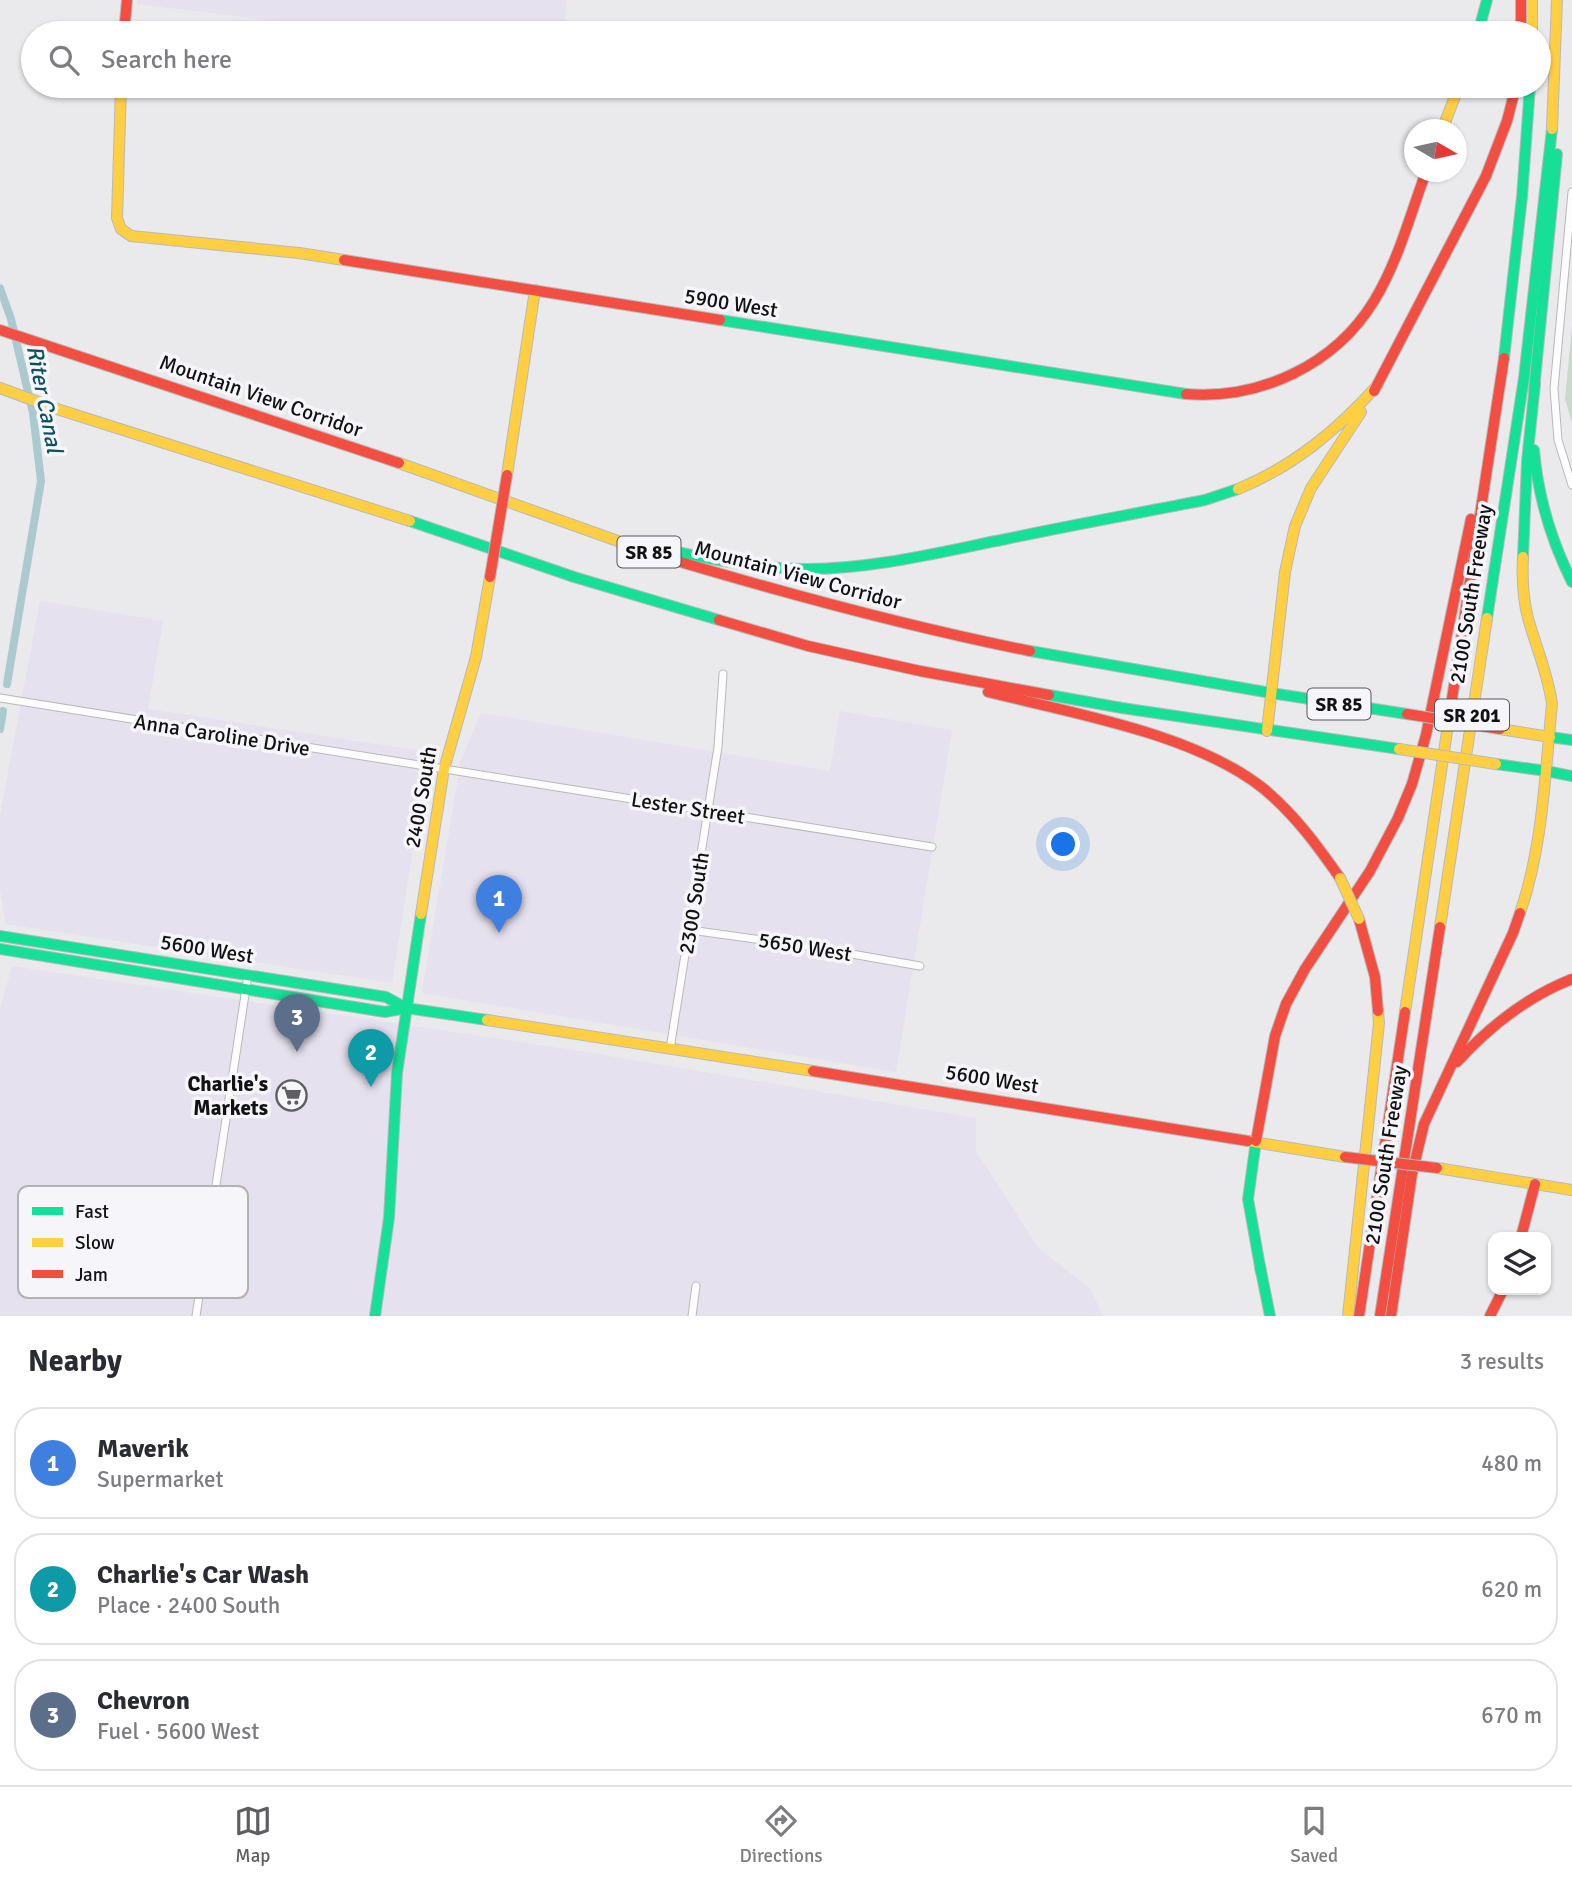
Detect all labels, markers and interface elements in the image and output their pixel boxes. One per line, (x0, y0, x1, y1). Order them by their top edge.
search box (21, 21, 1551, 98)
icon: search (45, 41, 83, 79)
text: Search here (101, 44, 232, 76)
north arrow (1404, 119, 1467, 182)
street label: 5900 West (683, 283, 779, 323)
water label: Riter Canal (20, 343, 70, 458)
street label: Mountain View Corridor (156, 349, 366, 443)
street label: 2100 South Freeway (1444, 502, 1498, 686)
street label: Mountain View Corridor (692, 535, 905, 615)
road number: SR 85 (618, 537, 680, 568)
road number: SR 85 (1308, 688, 1370, 720)
road number: SR 201 (1435, 700, 1509, 730)
street label: Anna Caroline Drive (132, 708, 312, 762)
street label: 2400 South (399, 744, 443, 850)
street label: Lester Street (629, 786, 747, 830)
your location (1046, 827, 1080, 861)
street label: 2300 South (673, 850, 715, 956)
pin: 1 (476, 875, 522, 933)
street label: 5650 West (757, 927, 853, 967)
street label: 5600 West (159, 929, 255, 969)
pin: 3 (274, 994, 320, 1052)
pin: 2 (348, 1029, 394, 1087)
street label: 5600 West (944, 1059, 1040, 1099)
street label: 2100 South Freeway (1359, 1063, 1413, 1247)
place label: Charlie's Markets (188, 1071, 268, 1121)
supermarket icon: Charlie's Markets (274, 1079, 308, 1113)
legend (18, 1186, 248, 1298)
text: Fast (75, 1200, 109, 1224)
text: Slow (75, 1231, 115, 1255)
map controls (1488, 1232, 1551, 1295)
button: layers (1488, 1232, 1551, 1295)
text: Jam (75, 1263, 108, 1287)
text: Nearby (28, 1343, 122, 1380)
text: 3 results (1460, 1347, 1544, 1376)
text: Maverik (97, 1433, 189, 1465)
text: 1 (47, 1449, 59, 1478)
text: 480 m (1481, 1449, 1542, 1478)
text: Supermarket (97, 1465, 224, 1494)
text: Charlie's Car Wash (97, 1559, 309, 1591)
text: 2 (47, 1575, 59, 1604)
text: 620 m (1481, 1575, 1542, 1604)
text: Place · 2400 South (97, 1591, 280, 1620)
text: Chevron (97, 1685, 190, 1717)
text: 3 (47, 1701, 59, 1730)
text: 670 m (1481, 1701, 1542, 1730)
text: Fuel · 5600 West (97, 1717, 259, 1746)
tab: Map (234, 1802, 272, 1868)
tab: Directions (740, 1802, 823, 1868)
tab: Saved (1290, 1802, 1338, 1868)

